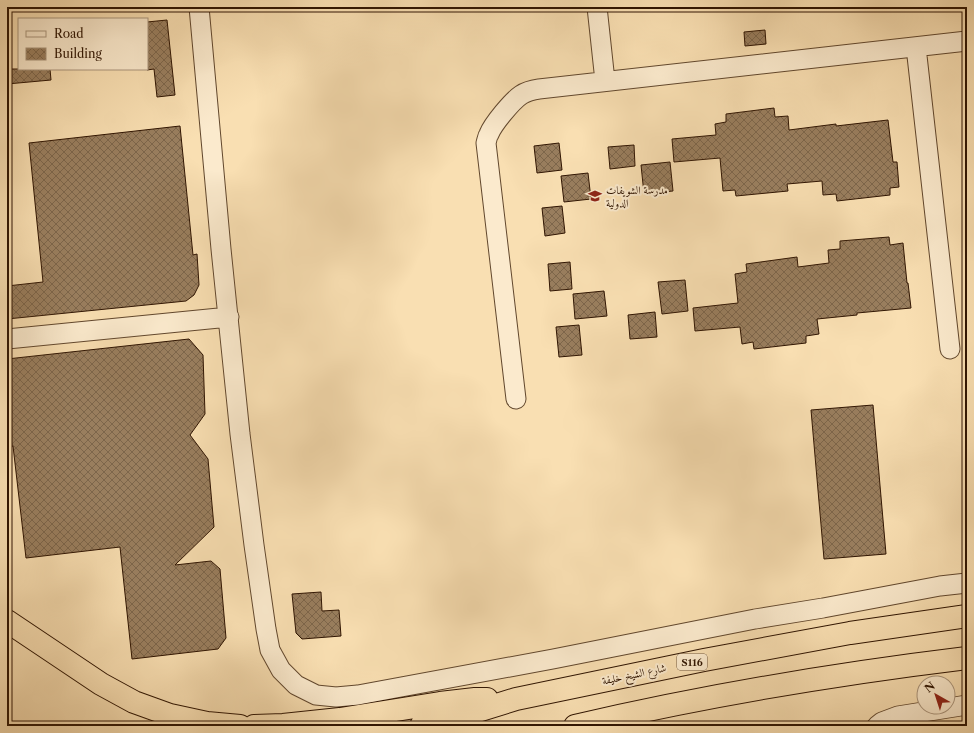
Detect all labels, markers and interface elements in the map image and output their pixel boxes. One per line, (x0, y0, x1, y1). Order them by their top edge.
legend (18, 18, 148, 70)
text: Road (54, 26, 84, 41)
text: Building (54, 46, 102, 61)
place label: مدرسة الشويفات الدولية (606, 183, 668, 210)
school or university icon: مدرسة الشويفات الدولية (587, 188, 603, 204)
road number: S116 (677, 654, 707, 670)
street label: شارع الشيخ خليفة (601, 660, 668, 692)
north arrow (916, 675, 956, 715)
text: N (922, 679, 938, 696)

